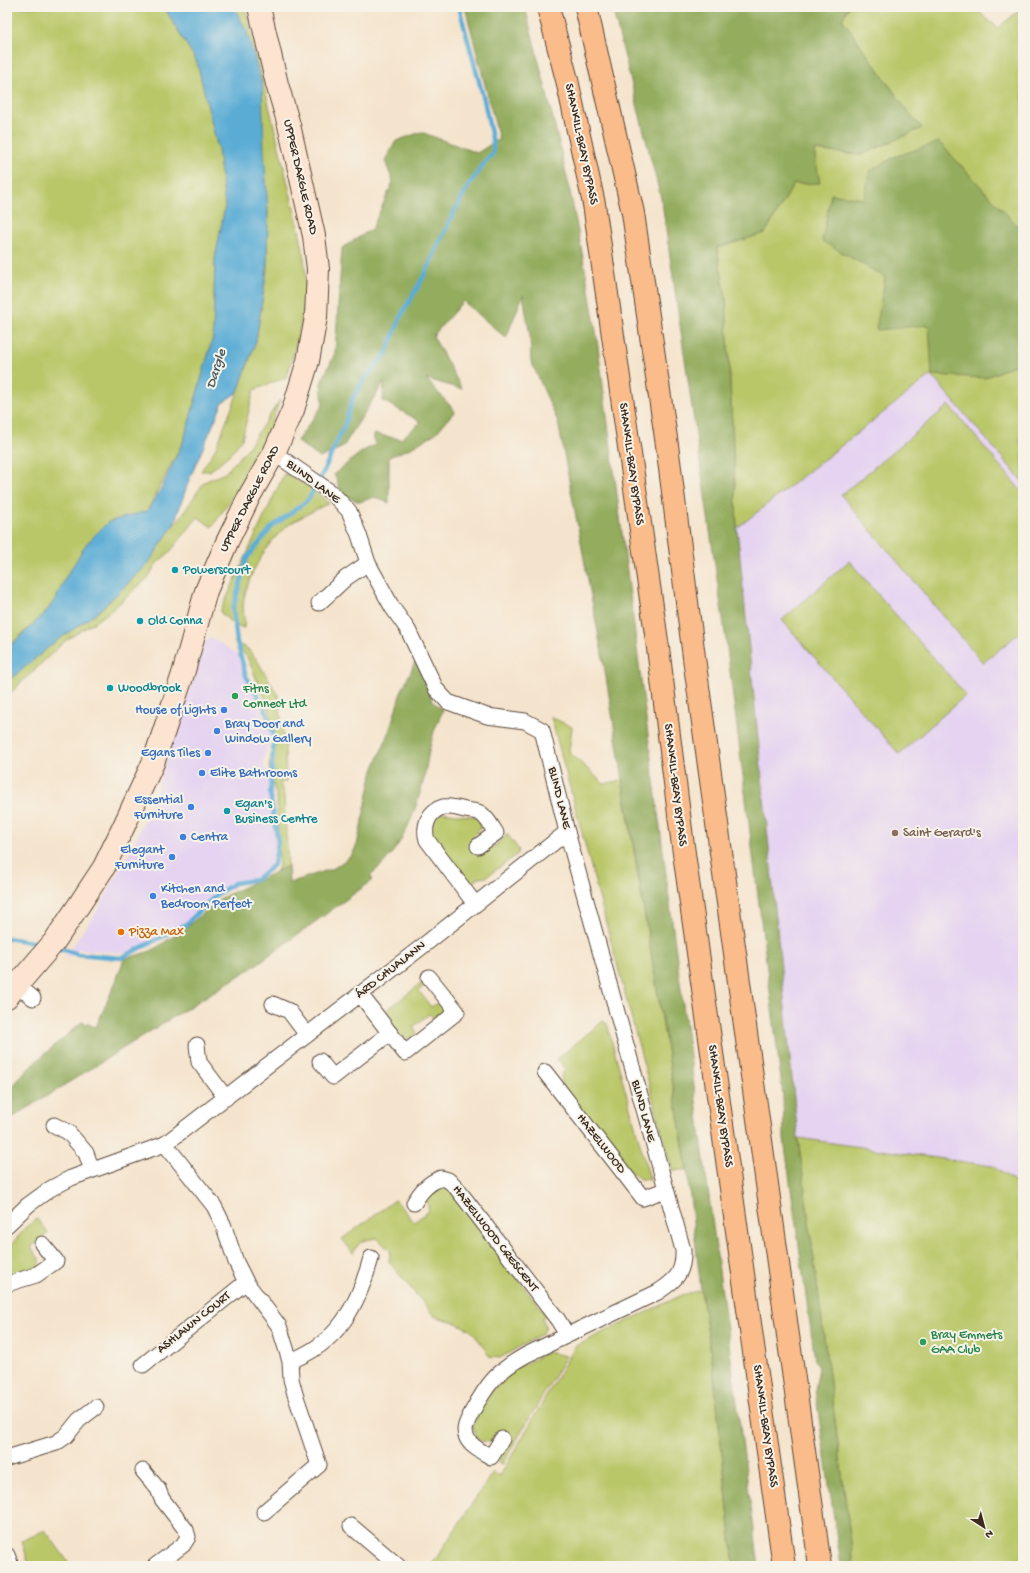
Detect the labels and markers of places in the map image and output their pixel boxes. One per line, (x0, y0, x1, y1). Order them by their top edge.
place label: Powerscourt (182, 563, 252, 578)
marker: Powerscourt (170, 565, 180, 575)
place label: Old Conna (148, 614, 204, 629)
marker: Old Conna (135, 616, 145, 626)
place label: Woodbrook (118, 681, 182, 696)
place label: Fitns Connect Ltd (242, 682, 308, 712)
marker: Woodbrook (105, 683, 115, 693)
marker: Fitns Connect Ltd (230, 691, 240, 701)
place label: House of Lights (135, 703, 217, 718)
marker: House of Lights (219, 705, 229, 715)
place label: Bray Door and Window Gallery (224, 717, 312, 747)
marker: Bray Door and Window Gallery (212, 726, 222, 736)
place label: Egans Tiles (141, 746, 201, 761)
marker: Egans Tiles (203, 748, 213, 758)
place label: Elite Bathrooms (210, 766, 298, 781)
marker: Elite Bathrooms (197, 768, 207, 778)
place label: Essential Furniture (133, 793, 183, 823)
place label: Egan's Business Centre (234, 797, 318, 827)
marker: Essential Furniture (186, 802, 196, 812)
marker: Egan's Business Centre (222, 806, 232, 816)
place label: Saint Gerard's (903, 826, 982, 841)
marker: Saint Gerard's (890, 828, 900, 838)
place label: Centra (191, 830, 229, 845)
marker: Centra (178, 832, 188, 842)
place label: Elegant Furniture (114, 843, 166, 873)
marker: Elegant Furniture (167, 852, 177, 862)
place label: Kitchen and Bedroom Perfect (160, 882, 253, 912)
marker: Kitchen and Bedroom Perfect (148, 891, 158, 901)
place label: Pizza Max (128, 925, 184, 940)
marker: Pizza Max (116, 927, 126, 937)
place label: Bray Emmets GAA Club (930, 1328, 1004, 1358)
marker: Bray Emmets GAA Club (918, 1337, 928, 1347)

